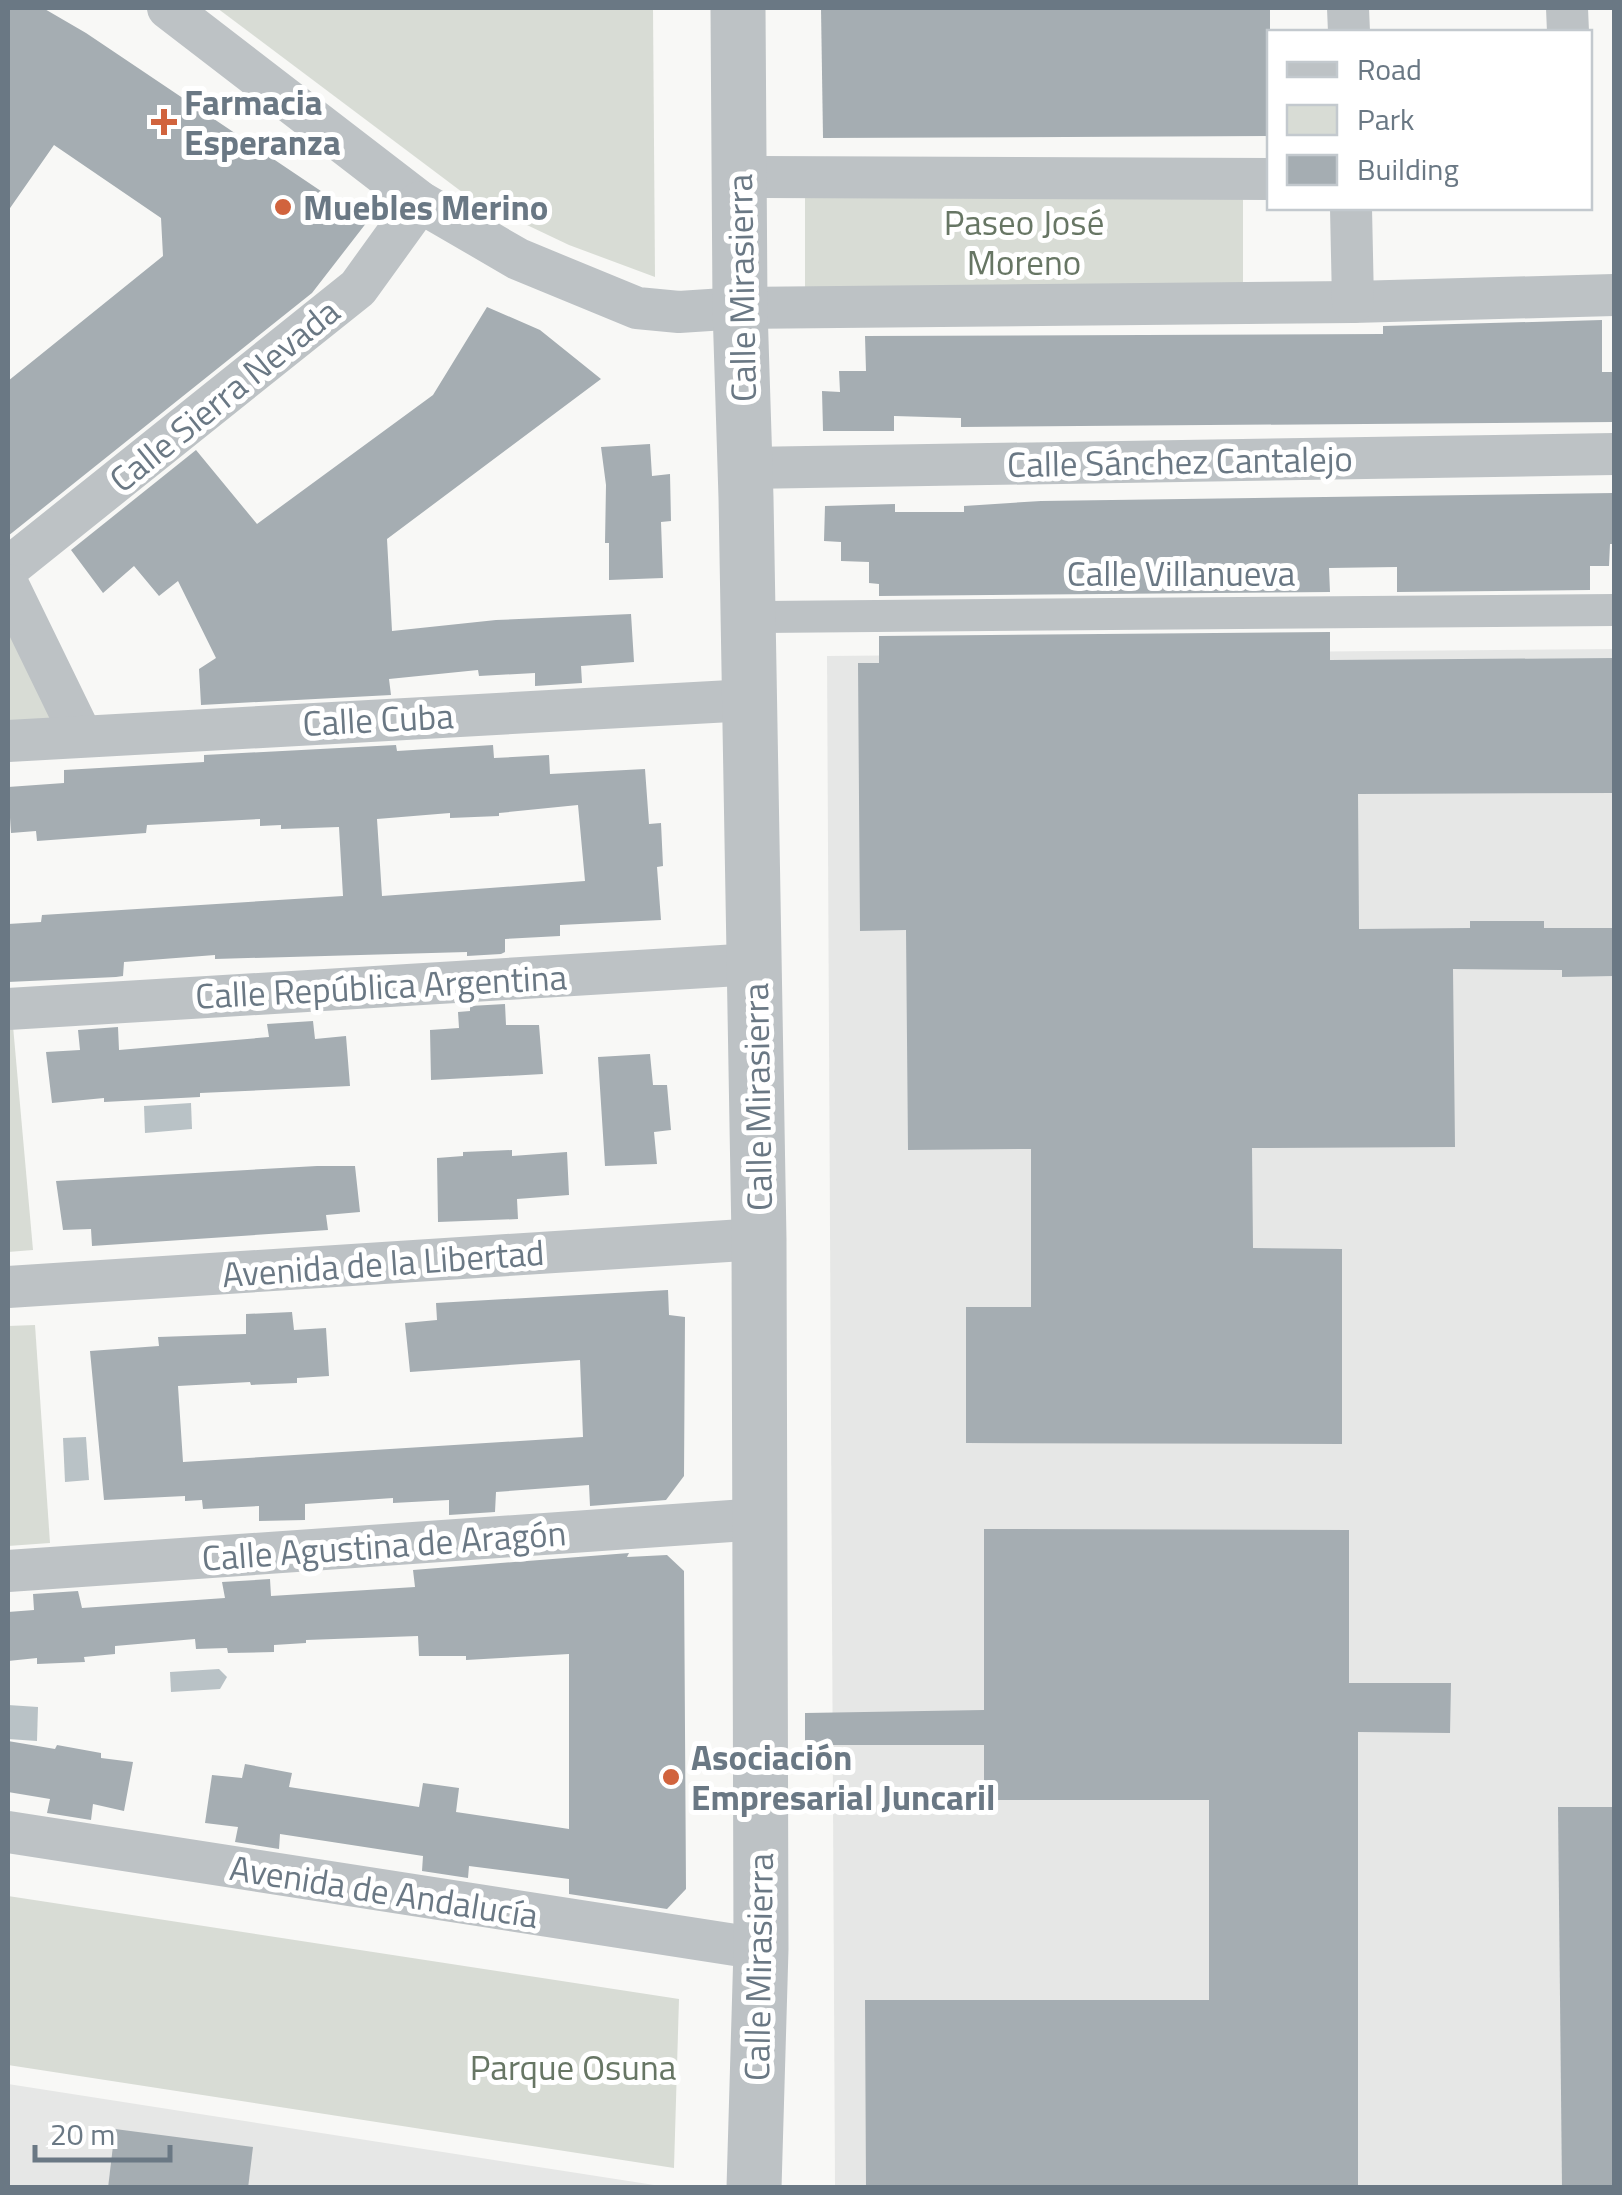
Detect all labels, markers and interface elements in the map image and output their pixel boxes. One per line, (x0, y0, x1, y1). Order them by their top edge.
legend (1267, 30, 1592, 210)
text: Road (1357, 46, 1422, 92)
place label: Farmacia Esperanza (184, 75, 341, 169)
text: Park (1357, 96, 1414, 142)
marker: Farmacia Esperanza (153, 111, 175, 133)
text: Building (1357, 146, 1459, 192)
street label: Calle Mirasierra (712, 173, 770, 403)
place label: Muebles Merino (303, 180, 549, 234)
park label: Paseo José Moreno (944, 195, 1104, 289)
marker: Muebles Merino (272, 196, 294, 218)
street label: Calle Sierra Nevada (97, 285, 351, 505)
street label: Calle Sánchez Cantalejo (1007, 431, 1353, 491)
street label: Calle Villanueva (1067, 546, 1295, 600)
street label: Calle Cuba (301, 688, 455, 750)
street label: Calle República Argentina (194, 949, 568, 1023)
street label: Calle Mirasierra (728, 982, 786, 1212)
street label: Avenida de la Libertad (220, 1225, 546, 1301)
street label: Calle Agustina de Aragón (200, 1505, 568, 1585)
place label: Asociación Empresarial Juncaril (691, 1730, 995, 1824)
marker: Asociación Empresarial Juncaril (660, 1766, 682, 1788)
street label: Avenida de Andalucía (226, 1840, 542, 1942)
street label: Calle Mirasierra (729, 1852, 787, 2082)
park label: Parque Osuna (470, 2040, 676, 2094)
scale bar (35, 2100, 170, 2162)
text: 20 m (50, 2111, 115, 2157)

